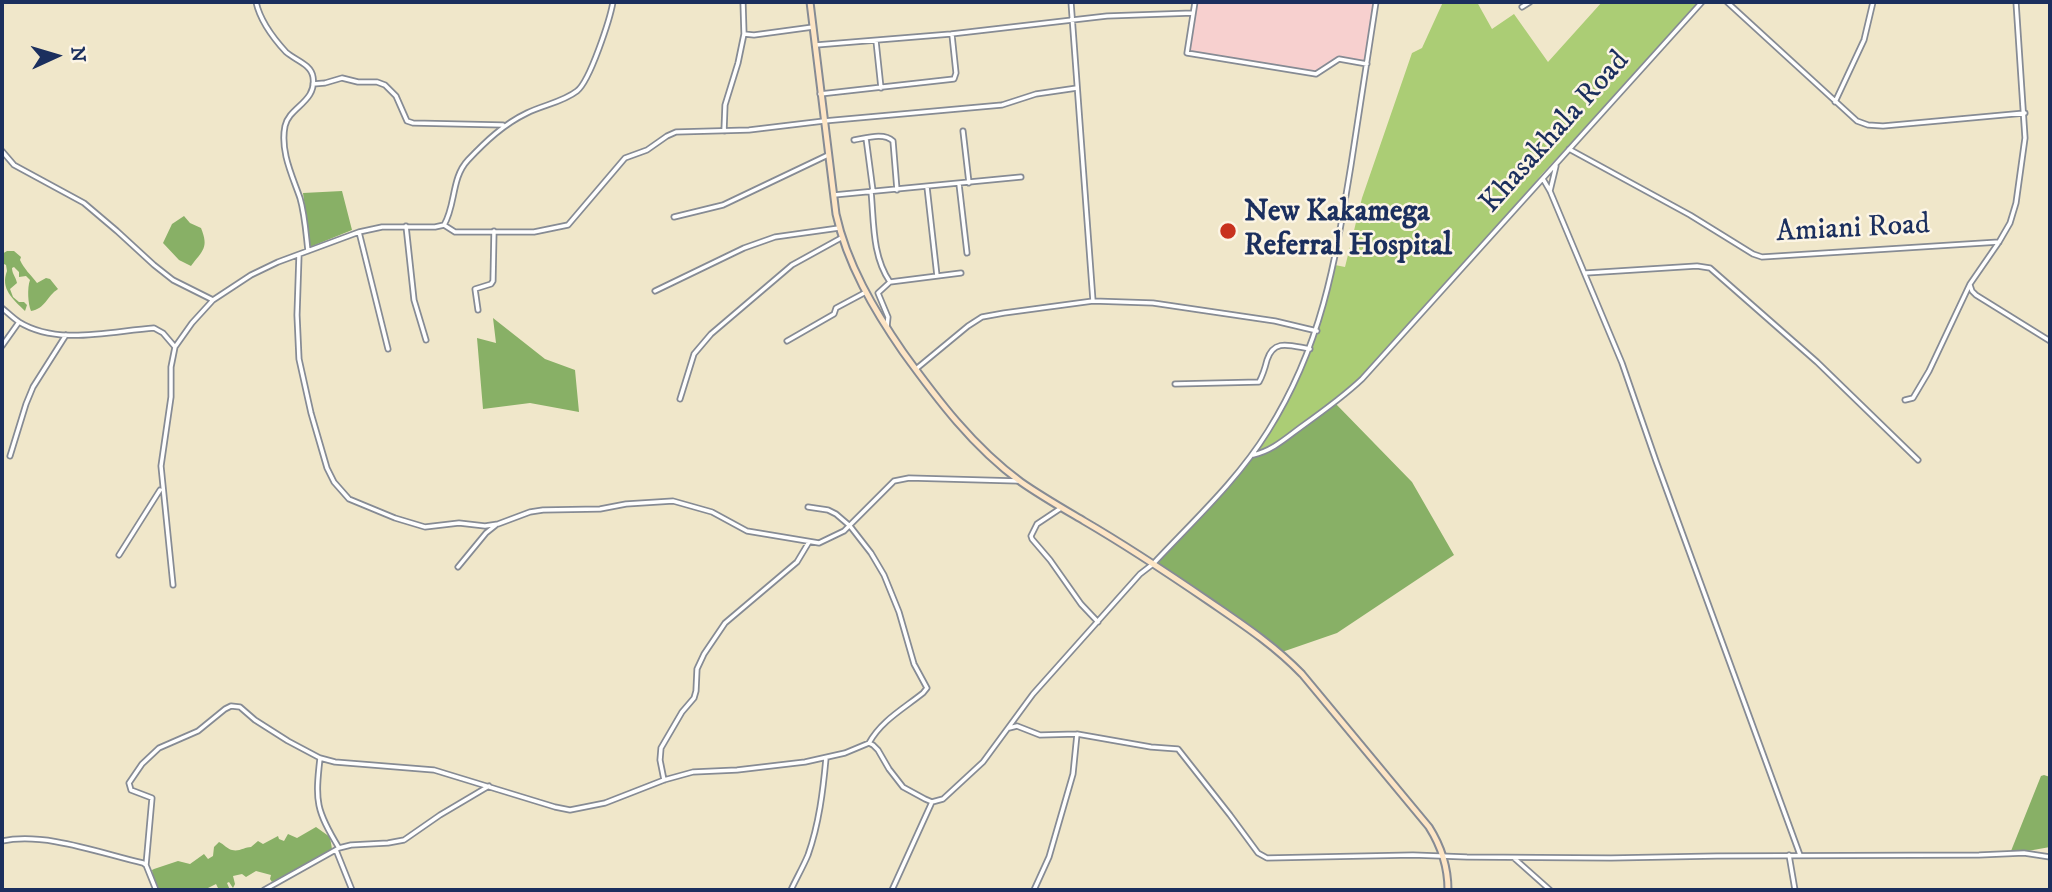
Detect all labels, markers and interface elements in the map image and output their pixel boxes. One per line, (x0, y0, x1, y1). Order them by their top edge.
north arrow (21, 21, 91, 91)
street label: Khasakhala Road (1474, 44, 1638, 222)
text: N (65, 46, 89, 63)
place label: New Kakamega Referral Hospital (1244, 196, 1452, 266)
street label: Amiani Road (1775, 208, 1931, 252)
marker: New Kakamega Referral Hospital (1218, 221, 1238, 241)

